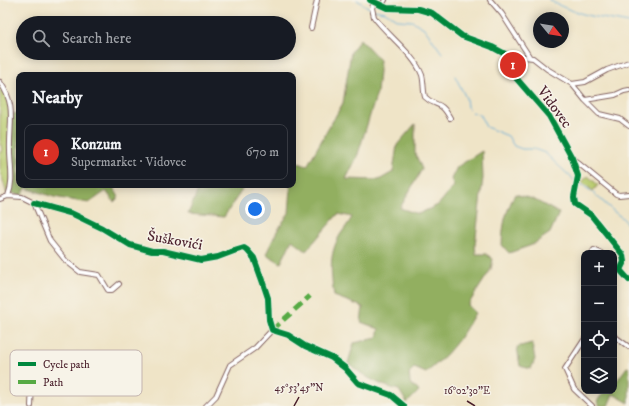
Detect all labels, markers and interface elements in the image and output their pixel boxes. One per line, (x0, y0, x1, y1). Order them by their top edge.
north arrow (533, 12, 569, 48)
search box (16, 16, 296, 60)
icon: search (30, 27, 52, 49)
text: Search here (62, 29, 131, 48)
pin: 1 (500, 50, 526, 80)
street label: Vidovec (532, 82, 576, 132)
text: Nearby (32, 87, 82, 109)
text: Konzum (71, 135, 122, 154)
text: 1 (44, 144, 48, 160)
text: 670 m (246, 144, 279, 160)
text: Supermarket · Vidovec (71, 154, 186, 170)
your location (245, 199, 265, 219)
street label: Šuškovići (146, 225, 204, 255)
map controls (581, 250, 617, 394)
button: + (581, 250, 617, 286)
button: − (581, 286, 617, 322)
button: locate (581, 322, 617, 358)
legend (10, 350, 142, 396)
text: Cycle path (43, 358, 90, 372)
button: layers (581, 358, 617, 394)
text: Path (43, 376, 64, 390)
text: 45°53'45"N (275, 382, 323, 394)
text: 16°02'30"E (444, 385, 490, 397)

